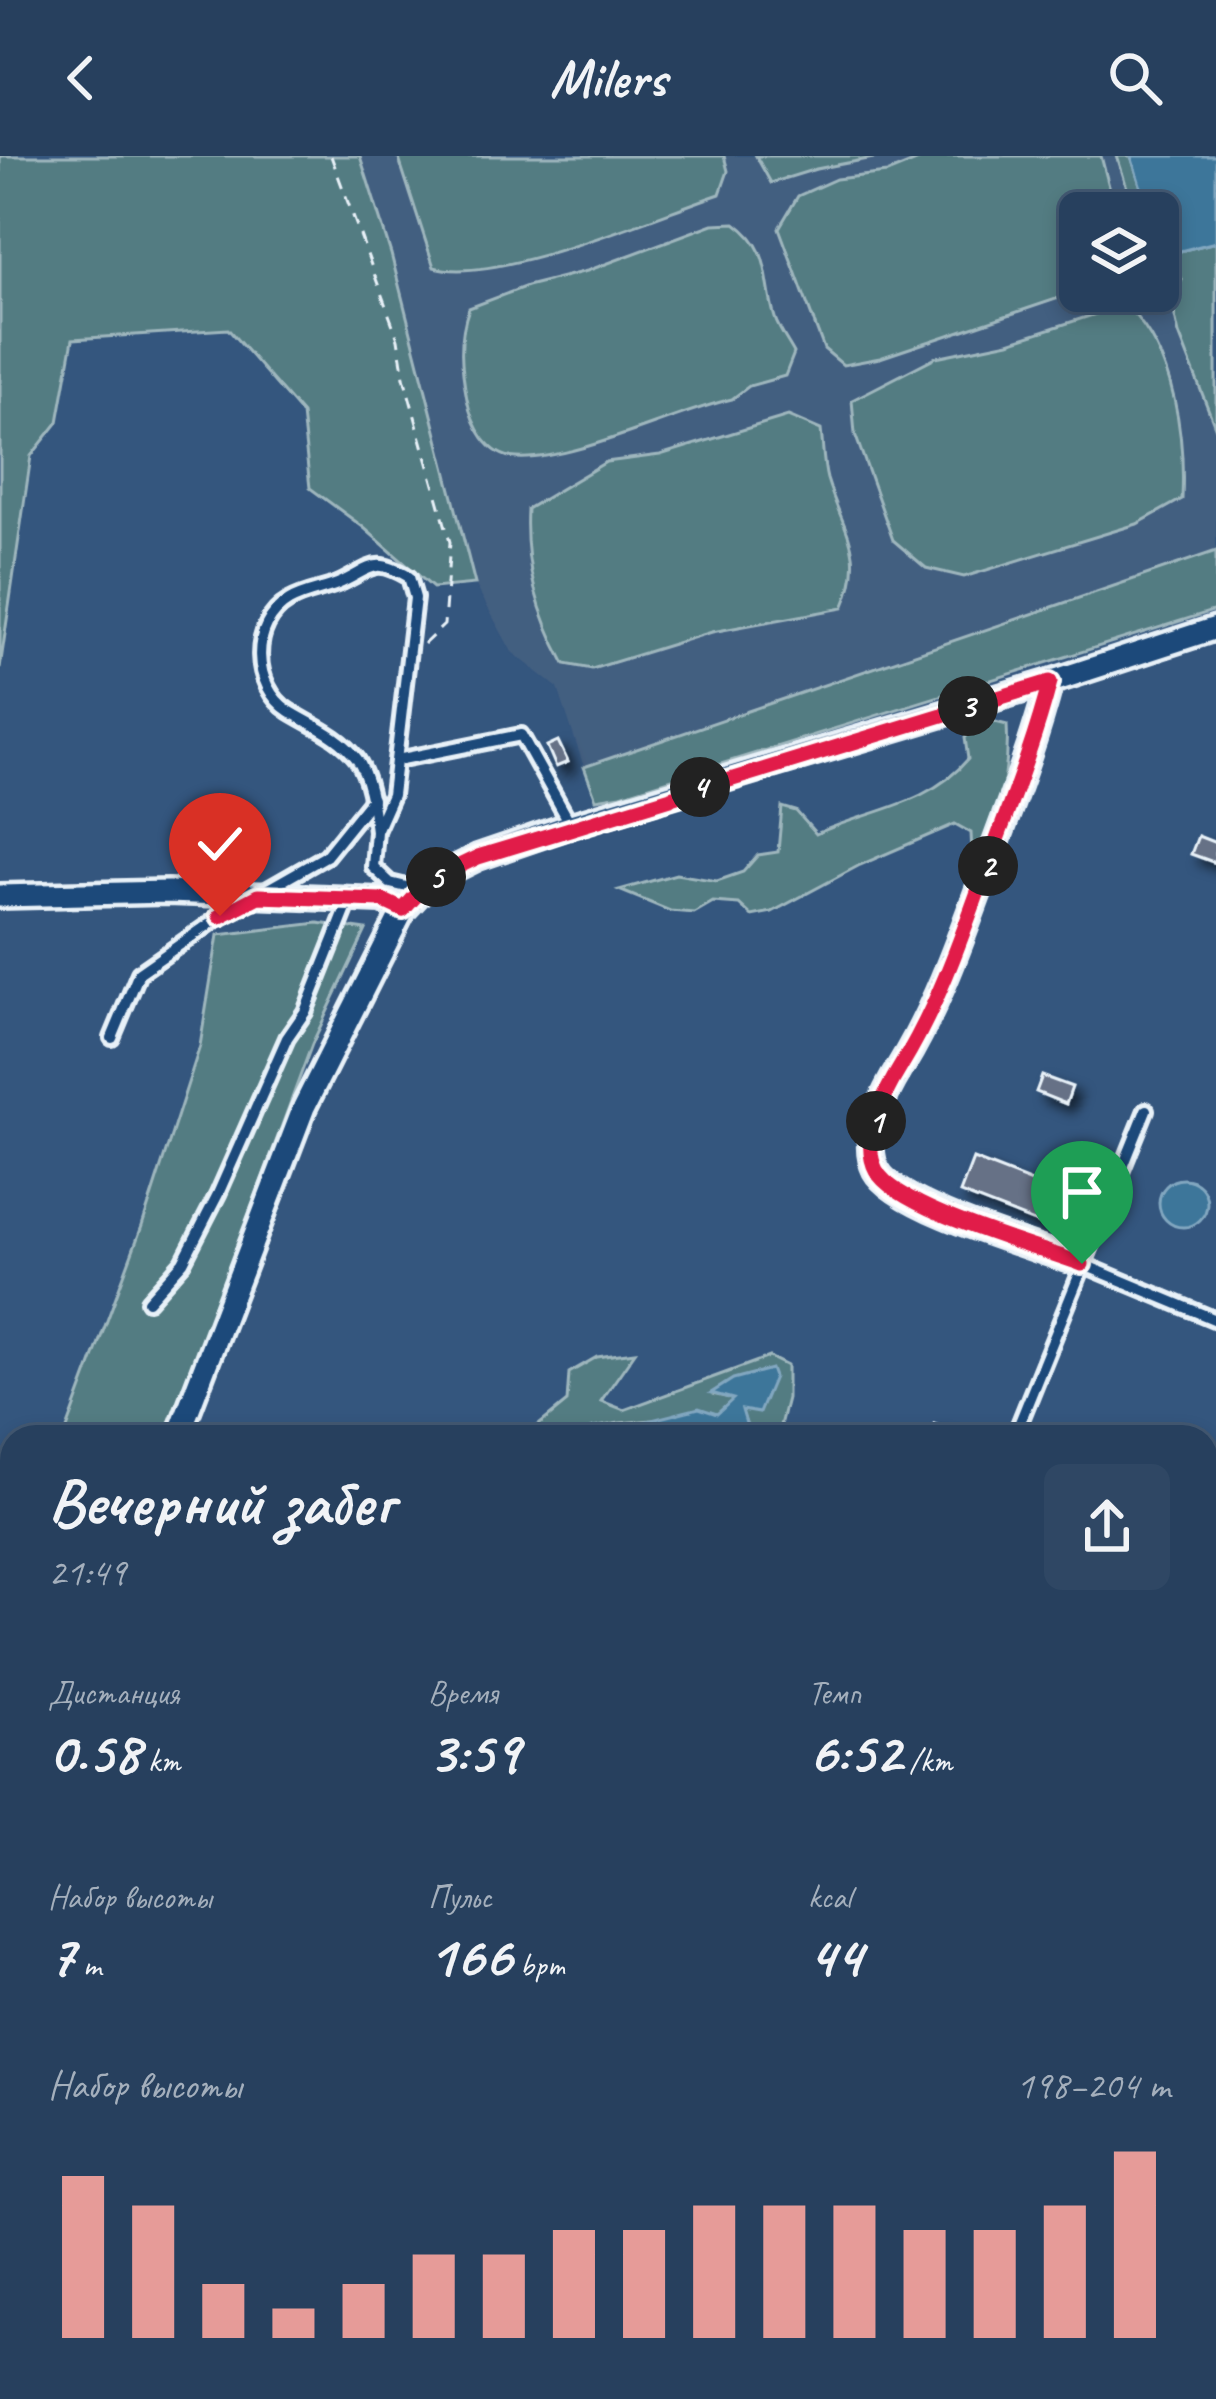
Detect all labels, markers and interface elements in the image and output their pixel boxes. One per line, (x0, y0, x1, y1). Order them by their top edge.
text: Milers (550, 44, 666, 112)
icon: back (48, 45, 114, 111)
icon: search (1102, 45, 1168, 111)
map controls (1059, 192, 1179, 312)
button: layers (1059, 192, 1179, 312)
pin: 3 (938, 676, 998, 736)
text: 3 (961, 685, 975, 727)
pin: 4 (670, 757, 730, 817)
text: 4 (693, 766, 707, 808)
pin (169, 793, 271, 916)
icon: check (187, 811, 253, 877)
pin: 2 (958, 836, 1018, 896)
text: 2 (981, 845, 995, 887)
pin: 5 (406, 847, 466, 907)
text: 5 (429, 856, 443, 898)
pin: 1 (846, 1091, 906, 1151)
text: 1 (869, 1100, 883, 1142)
pin (1031, 1141, 1133, 1264)
icon: arrive (1049, 1159, 1115, 1225)
text: Вечерний забег (48, 1461, 393, 1544)
button: share (1044, 1464, 1170, 1590)
text: 21:49 (48, 1548, 126, 1597)
text: Дистанция (48, 1672, 180, 1714)
text: Время (428, 1672, 498, 1714)
text: Темп (808, 1672, 861, 1714)
text: 0.58 (48, 1714, 140, 1790)
text: 3:59 (428, 1714, 519, 1790)
text: 6:52 (808, 1714, 901, 1790)
text: km (140, 1740, 180, 1782)
text: /km (901, 1740, 952, 1782)
text: Набор высоты (48, 1876, 212, 1918)
text: Пульс (428, 1876, 492, 1918)
text: kcal (808, 1876, 852, 1918)
text: 7 (48, 1918, 75, 1994)
text: 166 (428, 1918, 512, 1994)
text: 44 (808, 1918, 862, 1994)
text: m (75, 1944, 101, 1986)
text: bpm (512, 1944, 565, 1986)
text: Набор высоты (48, 2061, 242, 2110)
text: 198–204 m (1016, 2061, 1170, 2110)

